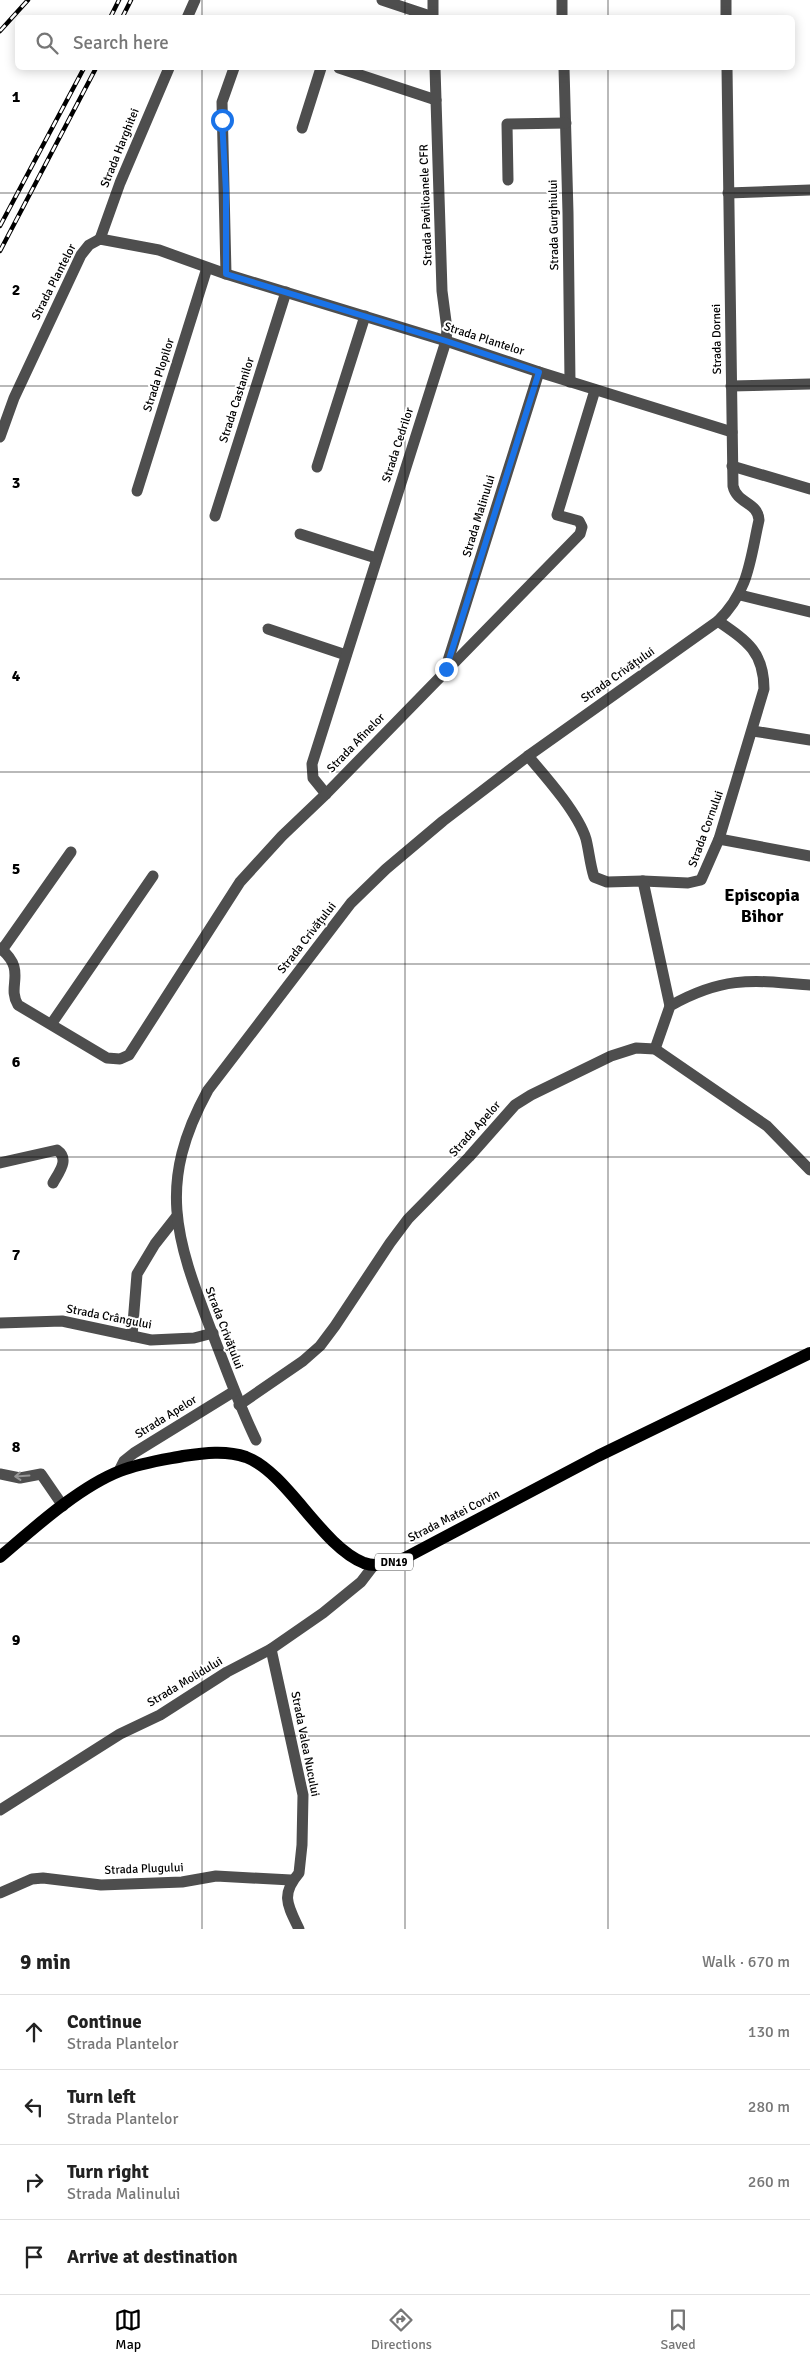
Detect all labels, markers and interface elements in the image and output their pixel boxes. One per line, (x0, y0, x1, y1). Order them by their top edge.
search box (15, 15, 795, 70)
icon: search (33, 29, 61, 57)
text: Search here (73, 31, 169, 55)
text: 1 (12, 87, 21, 107)
street label: Strada Harghitei (97, 106, 143, 190)
route start (211, 109, 234, 132)
street label: Strada Pavilioanele CFR (416, 144, 436, 266)
street label: Strada Gurghiului (546, 180, 562, 270)
street label: Strada Plantelor (28, 241, 80, 323)
text: 2 (12, 280, 20, 300)
street label: Strada Dornei (709, 304, 725, 374)
street label: Strada Plantelor (442, 319, 527, 359)
street label: Strada Plopilor (140, 336, 178, 414)
street label: Strada Castanilor (216, 355, 258, 445)
street label: Strada Cedrilor (379, 405, 417, 484)
text: 3 (12, 473, 20, 493)
street label: Strada Malinului (459, 473, 499, 559)
street label: Strada Crivățului (578, 644, 658, 706)
route end (435, 658, 458, 681)
text: 4 (12, 666, 21, 686)
street label: Strada Afinelor (324, 710, 389, 776)
street label: Strada Cornului (685, 789, 727, 869)
text: 5 (12, 859, 20, 879)
district label: Episcopia Bihor (724, 884, 800, 927)
street label: Strada Crivățului (274, 899, 340, 977)
text: 6 (12, 1052, 21, 1072)
street label: Strada Apelor (446, 1098, 504, 1160)
text: 7 (12, 1245, 21, 1265)
street label: Strada Crivățului (201, 1285, 247, 1371)
street label: Strada Crângului (65, 1301, 153, 1333)
street label: Strada Apelor (132, 1392, 200, 1442)
text: 8 (12, 1437, 21, 1457)
one-way arrow (15, 1472, 31, 1481)
street label: Strada Matei Corvin (405, 1486, 503, 1546)
road number: DN19 (375, 1554, 413, 1570)
text: 9 (12, 1630, 21, 1650)
street label: Strada Molidului (145, 1654, 225, 1710)
street label: Strada Valea Nucului (287, 1690, 323, 1798)
street label: Strada Plugului (104, 1860, 184, 1878)
text: 9 min (20, 1949, 71, 1975)
text: Walk · 670 m (702, 1952, 790, 1972)
text: Continue (67, 2010, 142, 2034)
icon: ahead (20, 2018, 48, 2046)
text: 130 m (748, 2022, 790, 2042)
text: Strada Plantelor (67, 2034, 178, 2054)
text: Turn left (67, 2085, 136, 2109)
icon: left (20, 2093, 48, 2121)
text: 280 m (748, 2097, 790, 2117)
text: Strada Plantelor (67, 2109, 178, 2129)
text: Turn right (67, 2160, 149, 2184)
icon: right (20, 2168, 48, 2196)
text: 260 m (748, 2172, 790, 2192)
text: Strada Malinului (67, 2184, 180, 2204)
icon: arrive (20, 2243, 48, 2271)
text: Arrive at destination (67, 2245, 238, 2269)
tab: Map (114, 2306, 142, 2353)
tab: Directions (371, 2306, 432, 2353)
tab: Saved (660, 2306, 696, 2353)

